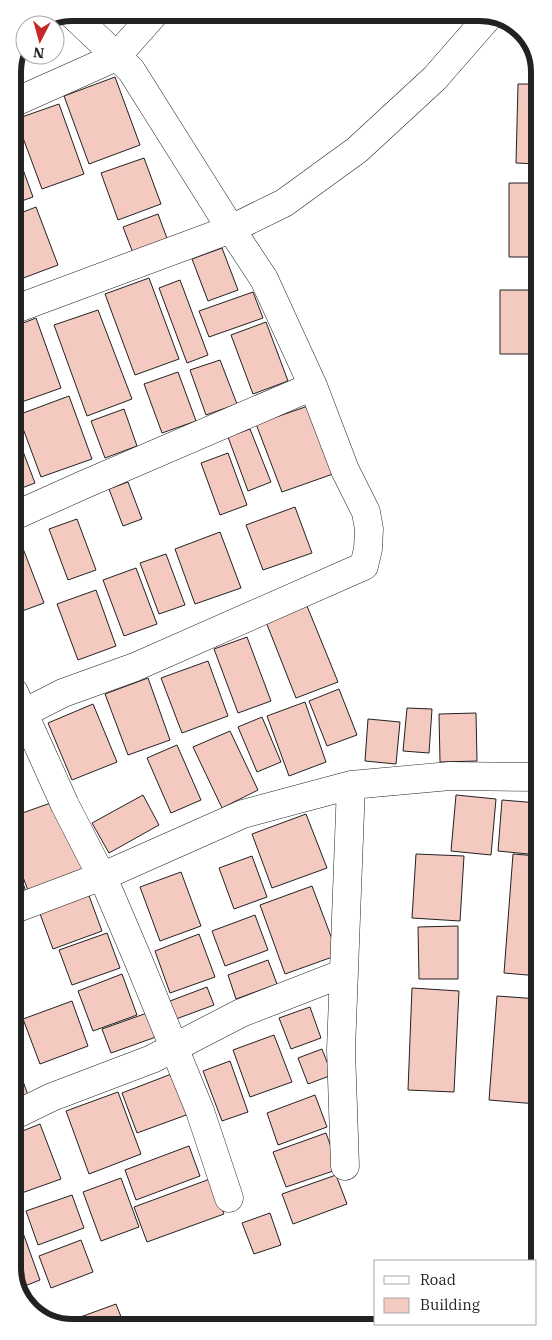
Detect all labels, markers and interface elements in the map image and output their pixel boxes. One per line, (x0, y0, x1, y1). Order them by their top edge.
north arrow (15, 15, 65, 65)
text: N (32, 43, 45, 62)
legend (374, 1260, 537, 1325)
text: Road (420, 1270, 456, 1289)
text: Building (420, 1295, 480, 1314)

